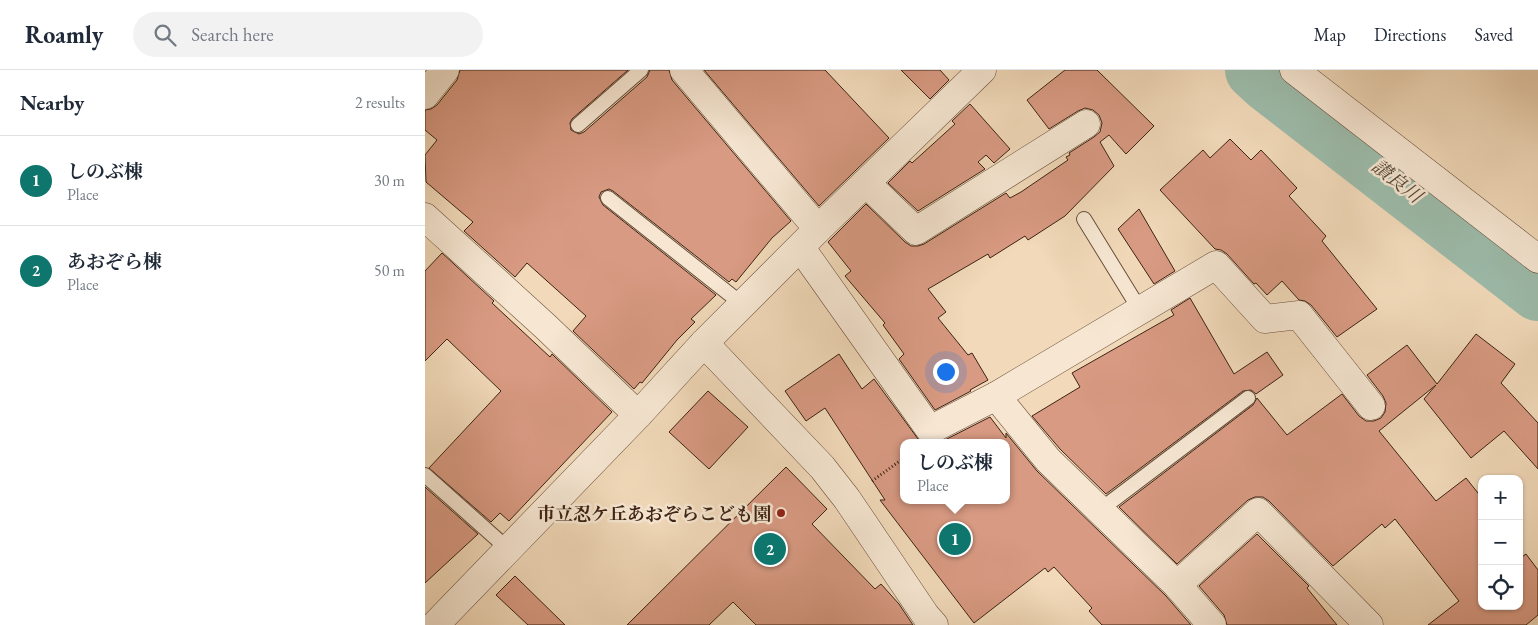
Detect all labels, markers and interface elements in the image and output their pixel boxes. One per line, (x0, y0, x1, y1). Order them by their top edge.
search box (133, 12, 483, 57)
text: Roamly (25, 19, 103, 50)
icon: search (151, 21, 179, 49)
text: Search here (191, 22, 274, 47)
text: Map (1314, 23, 1346, 46)
text: Directions (1374, 23, 1446, 46)
text: Saved (1474, 23, 1513, 46)
text: Nearby (20, 89, 84, 116)
text: 2 results (355, 92, 405, 113)
water label: 讃良川 (1367, 154, 1429, 210)
text: しのぶ棟 (67, 159, 143, 184)
text: 1 (32, 170, 40, 191)
text: 30 m (374, 170, 405, 191)
text: Place (67, 184, 99, 205)
text: あおぞら棟 (67, 249, 162, 274)
text: 2 (32, 260, 40, 281)
text: 50 m (374, 260, 405, 281)
text: Place (67, 274, 99, 295)
your location (933, 359, 959, 385)
popup (900, 439, 1010, 504)
text: しのぶ棟 (917, 450, 993, 475)
text: Place (917, 475, 948, 496)
map controls (1478, 475, 1523, 610)
button: + (1478, 475, 1523, 520)
place label: 市立忍ケ丘あおぞらこども園 (537, 502, 771, 525)
marker: 市立忍ケ丘あおぞらこども園 (775, 507, 787, 519)
pin: 1 (939, 520, 971, 558)
button: − (1478, 520, 1523, 565)
pin: 2 (754, 530, 786, 568)
button: locate (1478, 565, 1523, 610)

